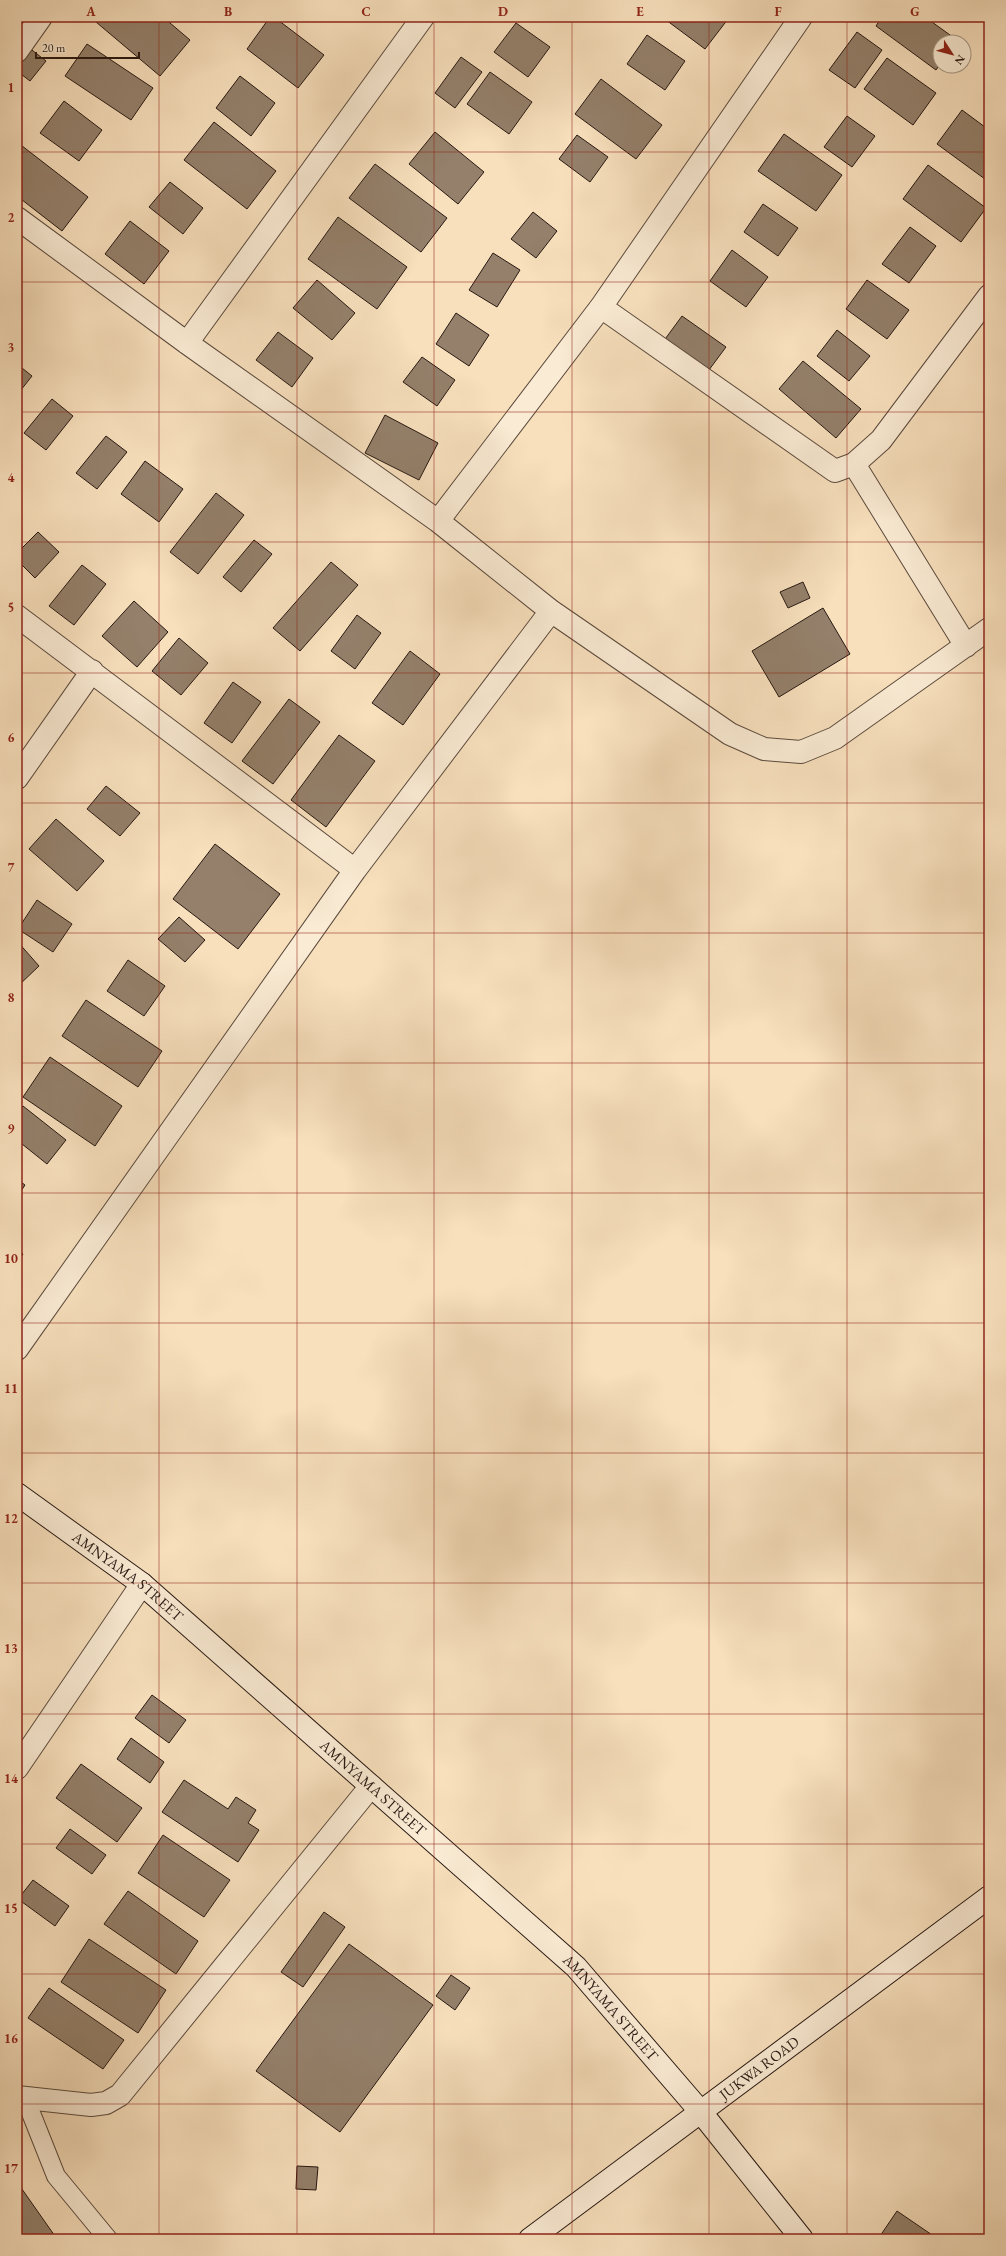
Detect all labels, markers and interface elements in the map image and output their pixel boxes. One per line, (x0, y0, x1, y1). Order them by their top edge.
text: A (85, 3, 96, 20)
text: B (224, 3, 232, 20)
text: C (361, 3, 371, 20)
text: D (498, 3, 508, 20)
text: E (636, 3, 644, 20)
text: F (774, 3, 782, 20)
text: G (910, 3, 920, 20)
scale bar (36, 34, 139, 60)
north arrow (932, 34, 972, 74)
text: 20 m (42, 40, 66, 56)
text: N (952, 52, 968, 68)
text: 1 (8, 79, 15, 96)
text: 2 (8, 209, 15, 226)
text: 3 (8, 339, 15, 356)
text: 4 (8, 469, 15, 486)
text: 5 (8, 599, 14, 616)
text: 6 (8, 729, 15, 746)
text: 7 (8, 859, 15, 876)
text: 8 (8, 989, 15, 1006)
text: 9 (8, 1120, 15, 1137)
text: 10 (4, 1250, 18, 1267)
text: 11 (4, 1380, 18, 1397)
text: 12 (4, 1510, 18, 1527)
street label: AMNYAMA STREET (68, 1526, 188, 1626)
text: 13 (4, 1640, 18, 1657)
street label: AMNYAMA STREET (315, 1735, 431, 1840)
text: 14 (4, 1770, 18, 1787)
text: 15 (4, 1900, 18, 1917)
street label: AMNYAMA STREET (558, 1949, 663, 2065)
text: 16 (4, 2030, 18, 2047)
street label: JUKWA ROAD (714, 2032, 803, 2105)
text: 17 (4, 2160, 18, 2177)

